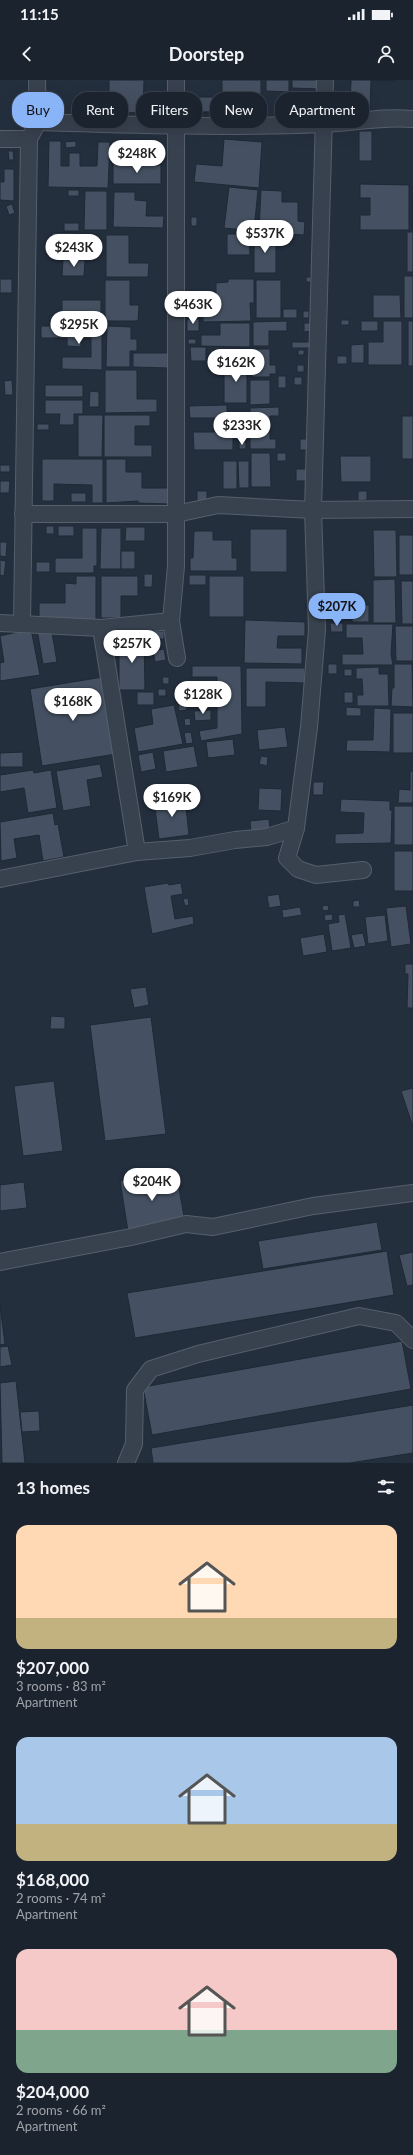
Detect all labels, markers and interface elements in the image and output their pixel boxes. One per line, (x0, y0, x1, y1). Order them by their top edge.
text: 11:15 (20, 5, 59, 23)
icon: back (16, 43, 38, 65)
text: Doorstep (169, 43, 244, 65)
icon: person (375, 43, 397, 65)
chip: Buy (12, 92, 64, 128)
chip: Rent (72, 92, 128, 128)
chip: Filters (136, 92, 202, 128)
chip: New (210, 92, 267, 128)
chip: Apartment (275, 92, 369, 128)
pin: $248K (109, 140, 165, 174)
text: $248K (117, 145, 157, 161)
pin: $537K (237, 220, 293, 254)
text: $537K (245, 225, 285, 241)
pin: $243K (46, 234, 102, 268)
text: $243K (54, 239, 94, 255)
pin: $463K (165, 291, 221, 325)
text: $463K (173, 296, 213, 312)
pin: $295K (51, 311, 107, 345)
text: $295K (59, 316, 99, 332)
pin: $162K (208, 349, 264, 383)
text: $162K (216, 354, 256, 370)
pin: $233K (214, 412, 270, 446)
text: $233K (222, 417, 262, 433)
pin: $207K (309, 593, 365, 627)
text: $207K (317, 598, 357, 614)
pin: $257K (104, 630, 160, 664)
text: $257K (112, 635, 152, 651)
pin: $128K (175, 681, 231, 715)
text: $128K (183, 686, 223, 702)
pin: $168K (45, 688, 101, 722)
text: $168K (53, 693, 93, 709)
pin: $169K (144, 784, 200, 818)
text: $169K (152, 789, 192, 805)
pin: $204K (124, 1168, 180, 1202)
text: $204K (132, 1173, 172, 1189)
icon: filters (375, 1476, 397, 1498)
text: 13 homes (16, 1477, 90, 1498)
icon: home (171, 1551, 243, 1623)
text: $207,000 (16, 1657, 89, 1678)
text: 3 rooms · 83 m² (16, 1678, 106, 1694)
text: Apartment (16, 1694, 77, 1710)
icon: home (171, 1763, 243, 1835)
text: $168,000 (16, 1869, 89, 1890)
text: 2 rooms · 74 m² (16, 1890, 106, 1906)
text: Apartment (16, 1906, 77, 1922)
icon: home (171, 1975, 243, 2047)
text: $204,000 (16, 2081, 89, 2102)
text: 2 rooms · 66 m² (16, 2102, 106, 2118)
text: Apartment (16, 2118, 77, 2134)

